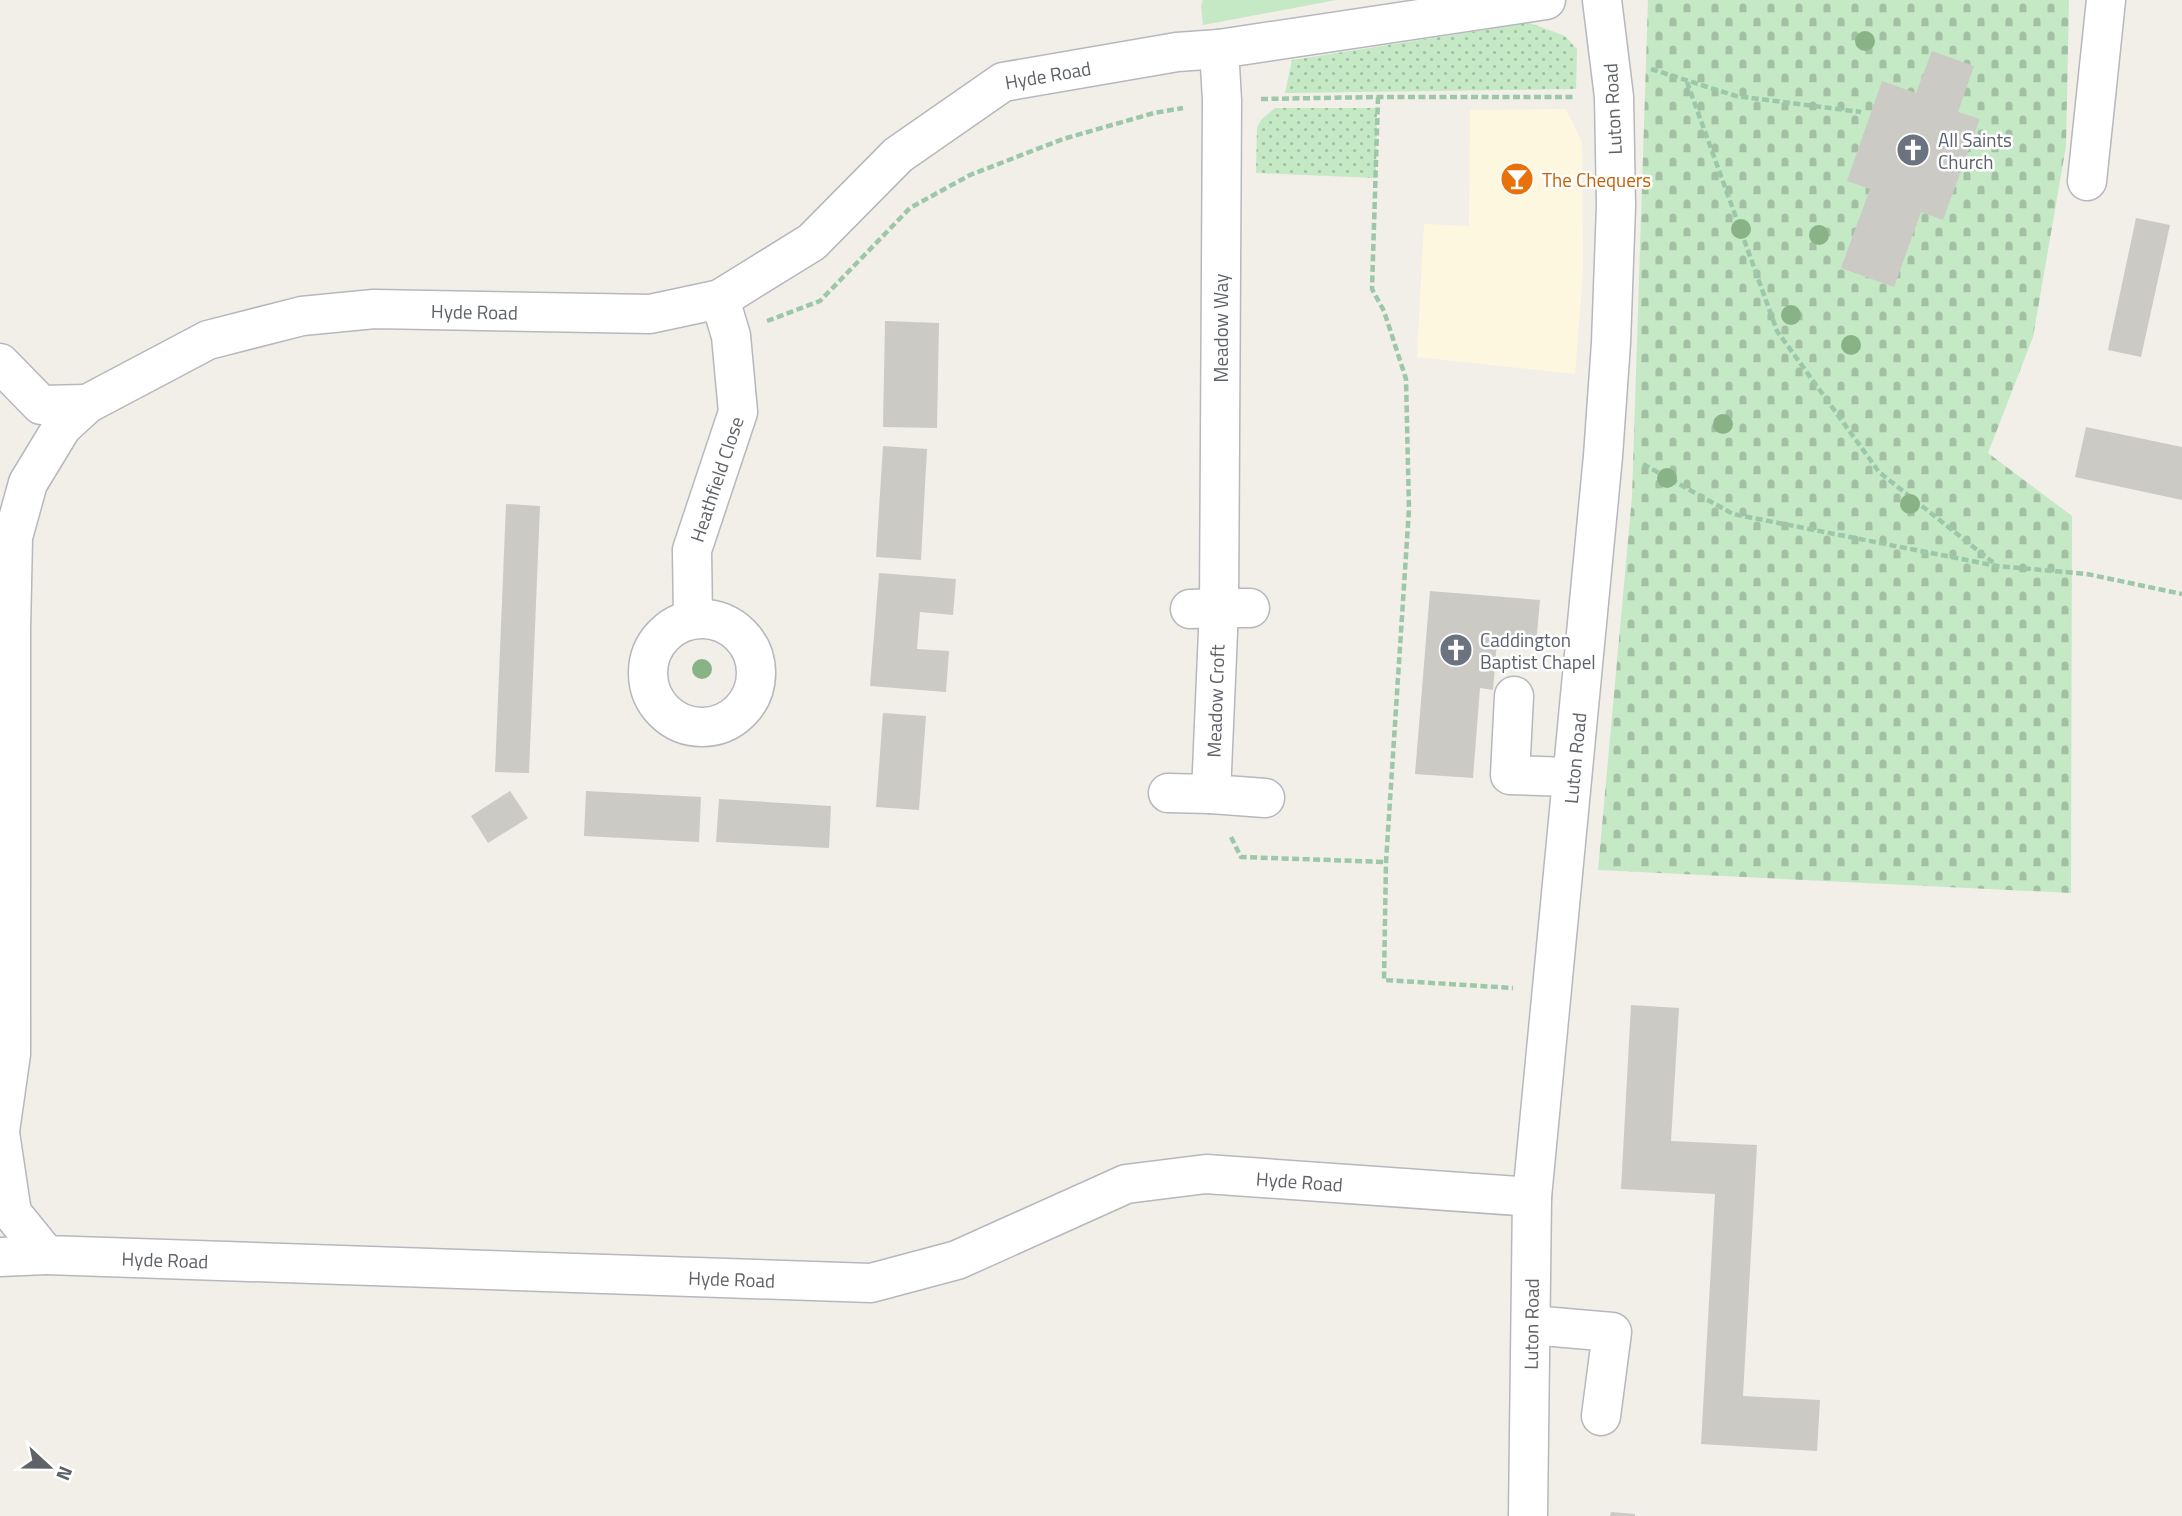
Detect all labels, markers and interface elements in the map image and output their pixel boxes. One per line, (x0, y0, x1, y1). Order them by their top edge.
street label: Hyde Road (1002, 53, 1093, 96)
street label: Luton Road (1595, 63, 1629, 155)
place label: All Saints Church (1938, 125, 2012, 176)
church icon: All Saints Church (1894, 131, 1932, 169)
bar icon: The Chequers (1498, 160, 1536, 198)
place label: The Chequers (1542, 165, 1651, 194)
street label: Meadow Way (1206, 274, 1235, 382)
street label: Hyde Road (431, 296, 518, 326)
street label: Heathfield Close (681, 412, 750, 545)
place label: Caddington Baptist Chapel (1480, 625, 1596, 676)
church icon: Caddington Baptist Chapel (1437, 631, 1475, 669)
street label: Meadow Croft (1199, 644, 1231, 758)
street label: Luton Road (1555, 711, 1593, 805)
street label: Hyde Road (1255, 1163, 1344, 1198)
street label: Hyde Road (121, 1243, 209, 1275)
street label: Hyde Road (688, 1262, 776, 1294)
street label: Luton Road (1515, 1278, 1545, 1370)
north arrow (14, 1432, 84, 1502)
text: N (49, 1462, 81, 1485)

